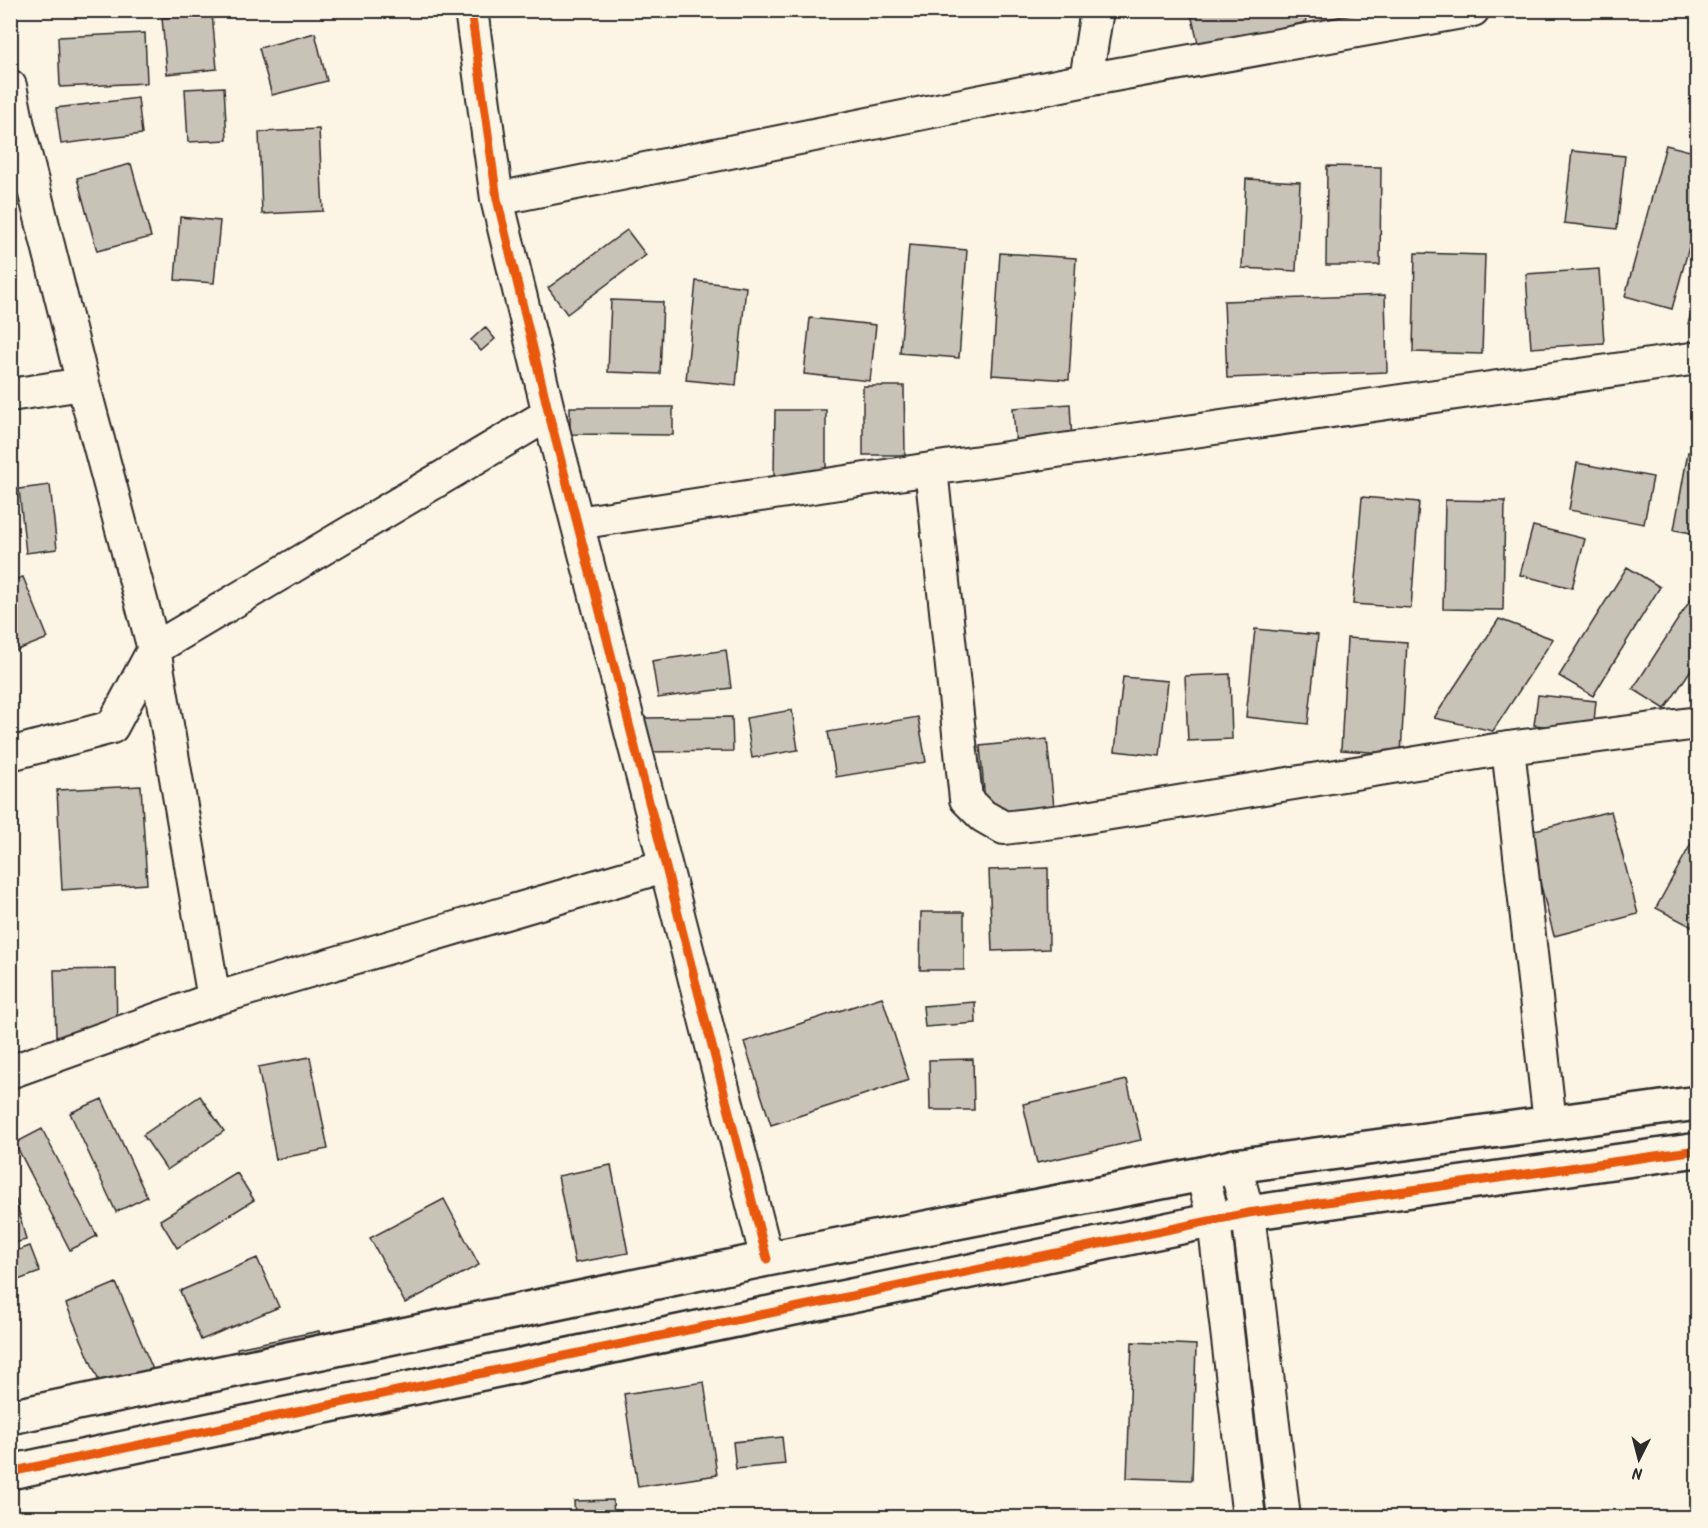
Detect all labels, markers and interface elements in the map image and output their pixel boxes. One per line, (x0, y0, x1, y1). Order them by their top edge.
north arrow (1609, 1429, 1669, 1489)
text: N (1631, 1459, 1644, 1485)

